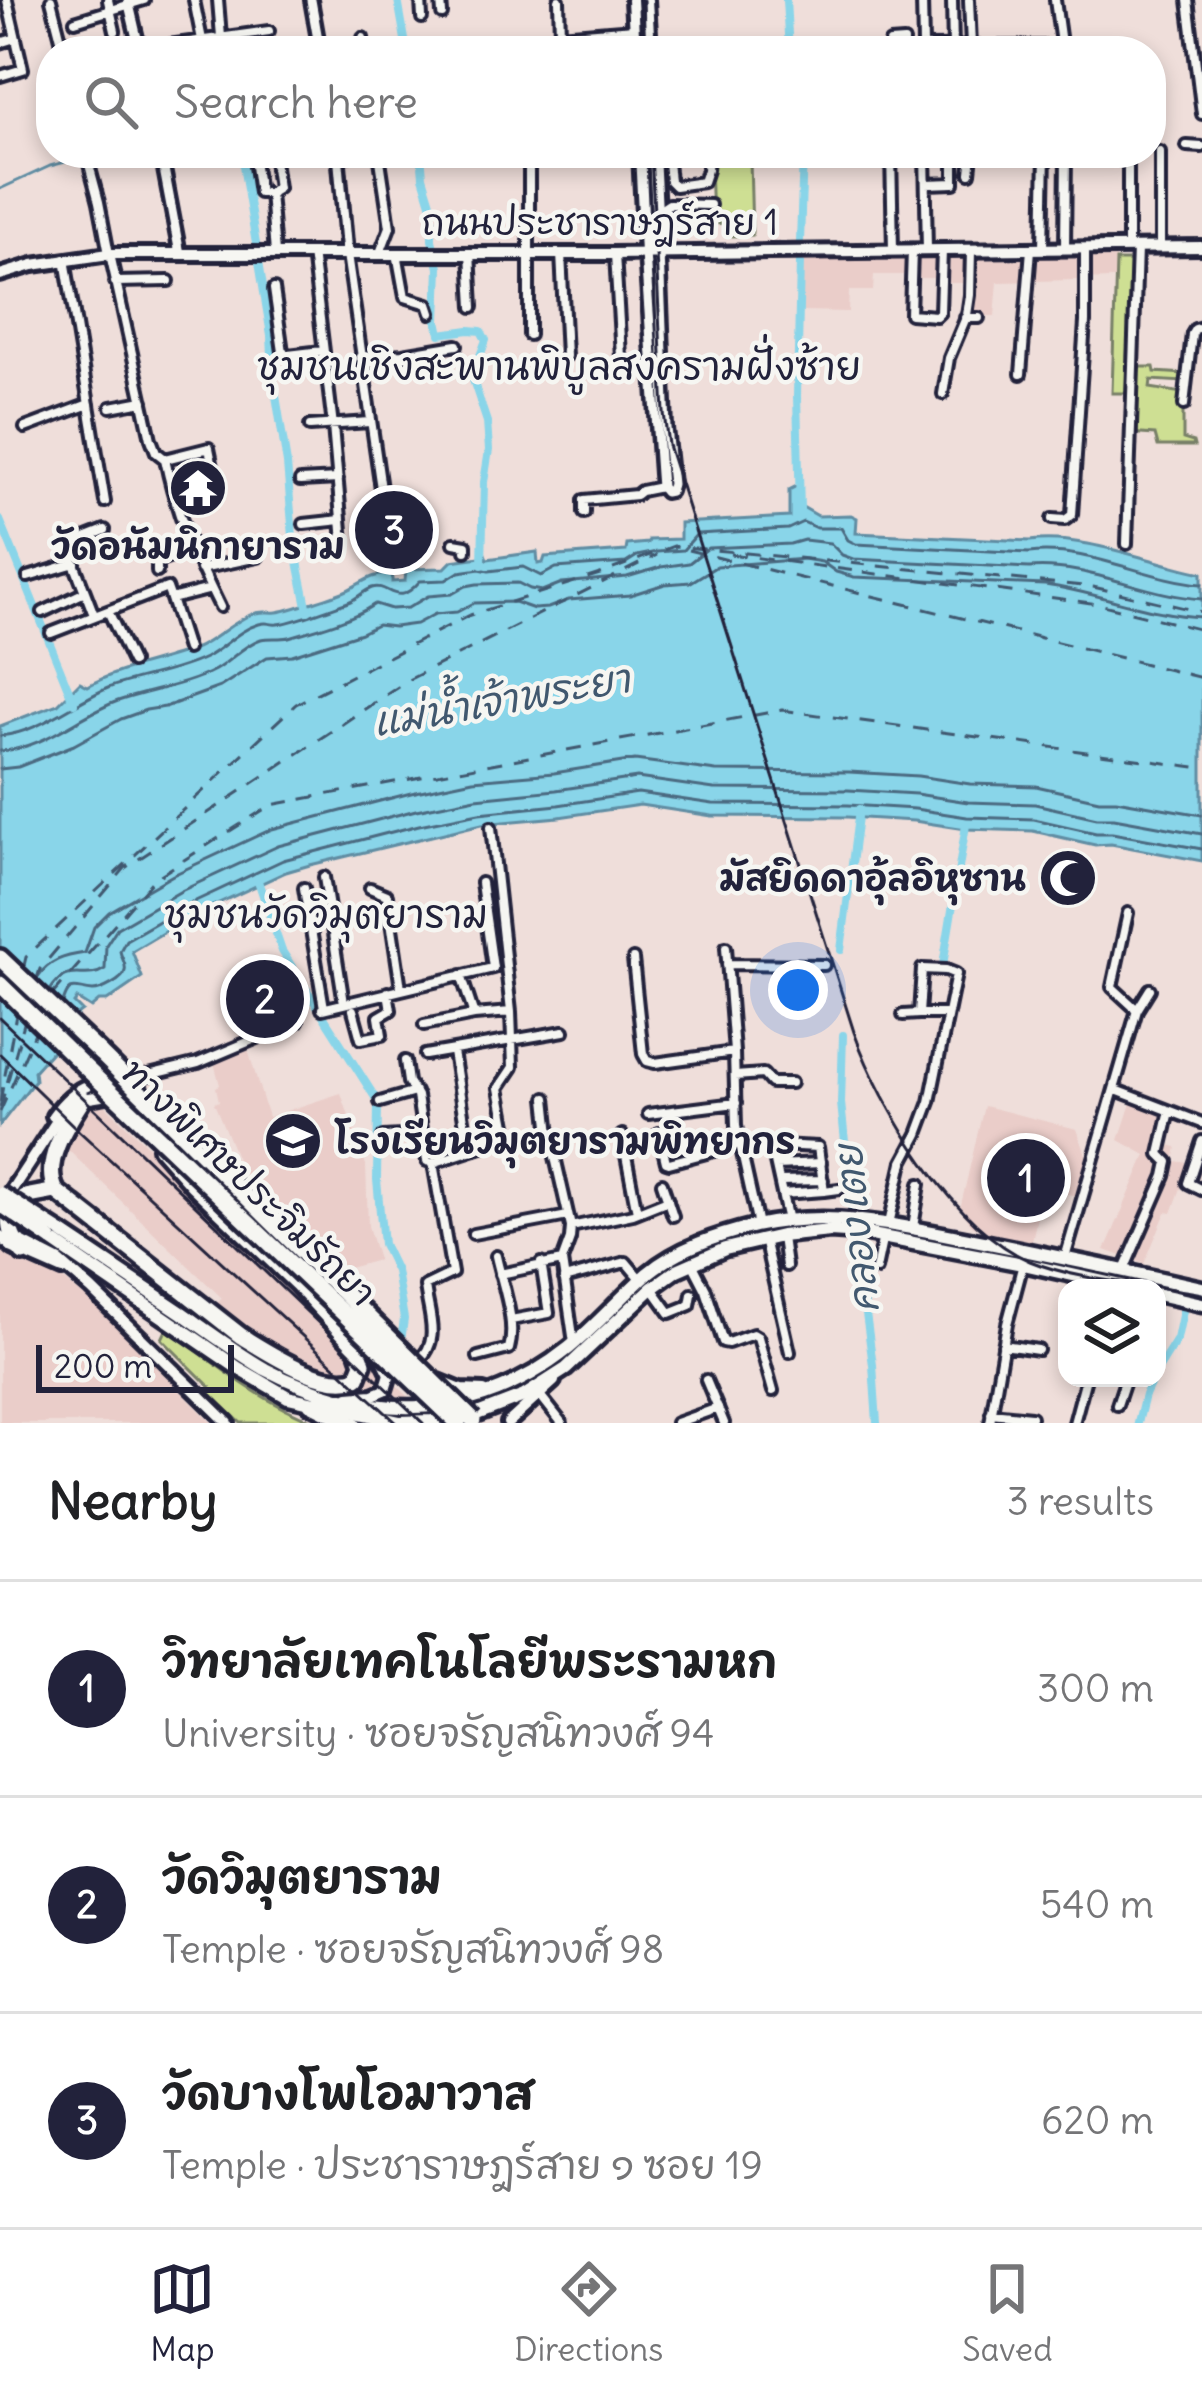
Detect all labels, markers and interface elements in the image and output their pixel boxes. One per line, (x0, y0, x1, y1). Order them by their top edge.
search box (36, 36, 1166, 168)
icon: search (78, 69, 144, 135)
text: Search here (174, 74, 418, 130)
street label: ถนนประชาราษฎร์สาย 1 (422, 200, 778, 247)
district label: ชุมชนเชิงสะพานพิบูลสงครามฝั่งซ้าย (257, 333, 861, 395)
temple icon: วัดอนัมนิกายาราม (167, 457, 229, 519)
pin: 3 (355, 485, 433, 575)
place label: วัดอนัมนิกายาราม (51, 524, 345, 569)
water label: แม่น้ำเจ้าพระยา (367, 643, 635, 747)
mosque icon: มัสยิดดาอุ้ลอิหุซาน (1037, 847, 1099, 909)
place label: มัสยิดดาอุ้ลอิหุซาน (719, 855, 1026, 906)
district label: ชุมชนวัดวิมุตยาราม (164, 890, 488, 943)
pin: 2 (226, 954, 304, 1044)
your location (768, 960, 828, 1020)
street label: ทางพิเศษประจิมรัถยา (112, 1049, 385, 1315)
school or university icon: โรงเรียนวิมุตยารามพิทยากร (262, 1110, 324, 1172)
place label: โรงเรียนวิมุตยารามพิทยากร (334, 1117, 796, 1169)
pin: 1 (987, 1133, 1065, 1223)
water label: คลอง เตย (823, 1140, 890, 1315)
map controls (1058, 1279, 1166, 1387)
button: layers (1058, 1279, 1166, 1387)
scale bar (36, 1339, 234, 1392)
text: 200 m (54, 1345, 152, 1387)
text: Nearby (48, 1469, 217, 1533)
text: 3 results (1007, 1477, 1154, 1526)
text: วิทยาลัยเทคโนโลยีพระรามหก (162, 1633, 777, 1689)
text: 1 (79, 1664, 95, 1713)
text: 300 m (1037, 1664, 1154, 1713)
text: University · ซอยจรัญสนิทวงศ์ 94 (162, 1709, 715, 1758)
text: วัดวิมุตยาราม (162, 1849, 442, 1905)
text: 2 (76, 1880, 98, 1929)
text: 540 m (1040, 1880, 1154, 1929)
text: Temple · ซอยจรัญสนิทวงศ์ 98 (162, 1925, 664, 1974)
text: วัดบางโพโอมาวาส (162, 2065, 533, 2121)
text: 3 (76, 2096, 98, 2145)
text: 620 m (1041, 2096, 1154, 2145)
text: Temple · ประชาราษฎร์สาย ๑ ซอย 19 (162, 2141, 763, 2190)
tab: Map (149, 2256, 215, 2370)
tab: Directions (514, 2256, 663, 2370)
tab: Saved (962, 2256, 1053, 2370)

